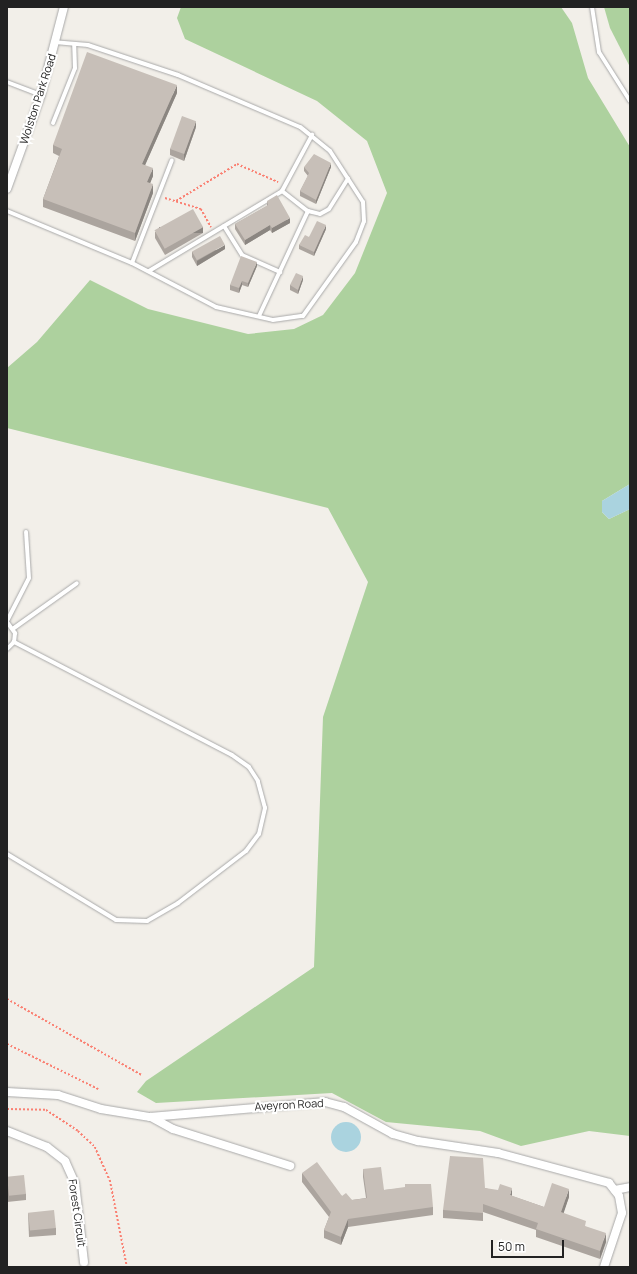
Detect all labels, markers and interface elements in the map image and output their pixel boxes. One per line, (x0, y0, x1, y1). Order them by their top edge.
street label: Wolston Park Road (17, 52, 59, 146)
street label: Aveyron Road (254, 1097, 324, 1113)
street label: Forest Circuit (66, 1178, 88, 1248)
scale bar (493, 1232, 566, 1258)
text: 50 m (498, 1238, 525, 1255)

